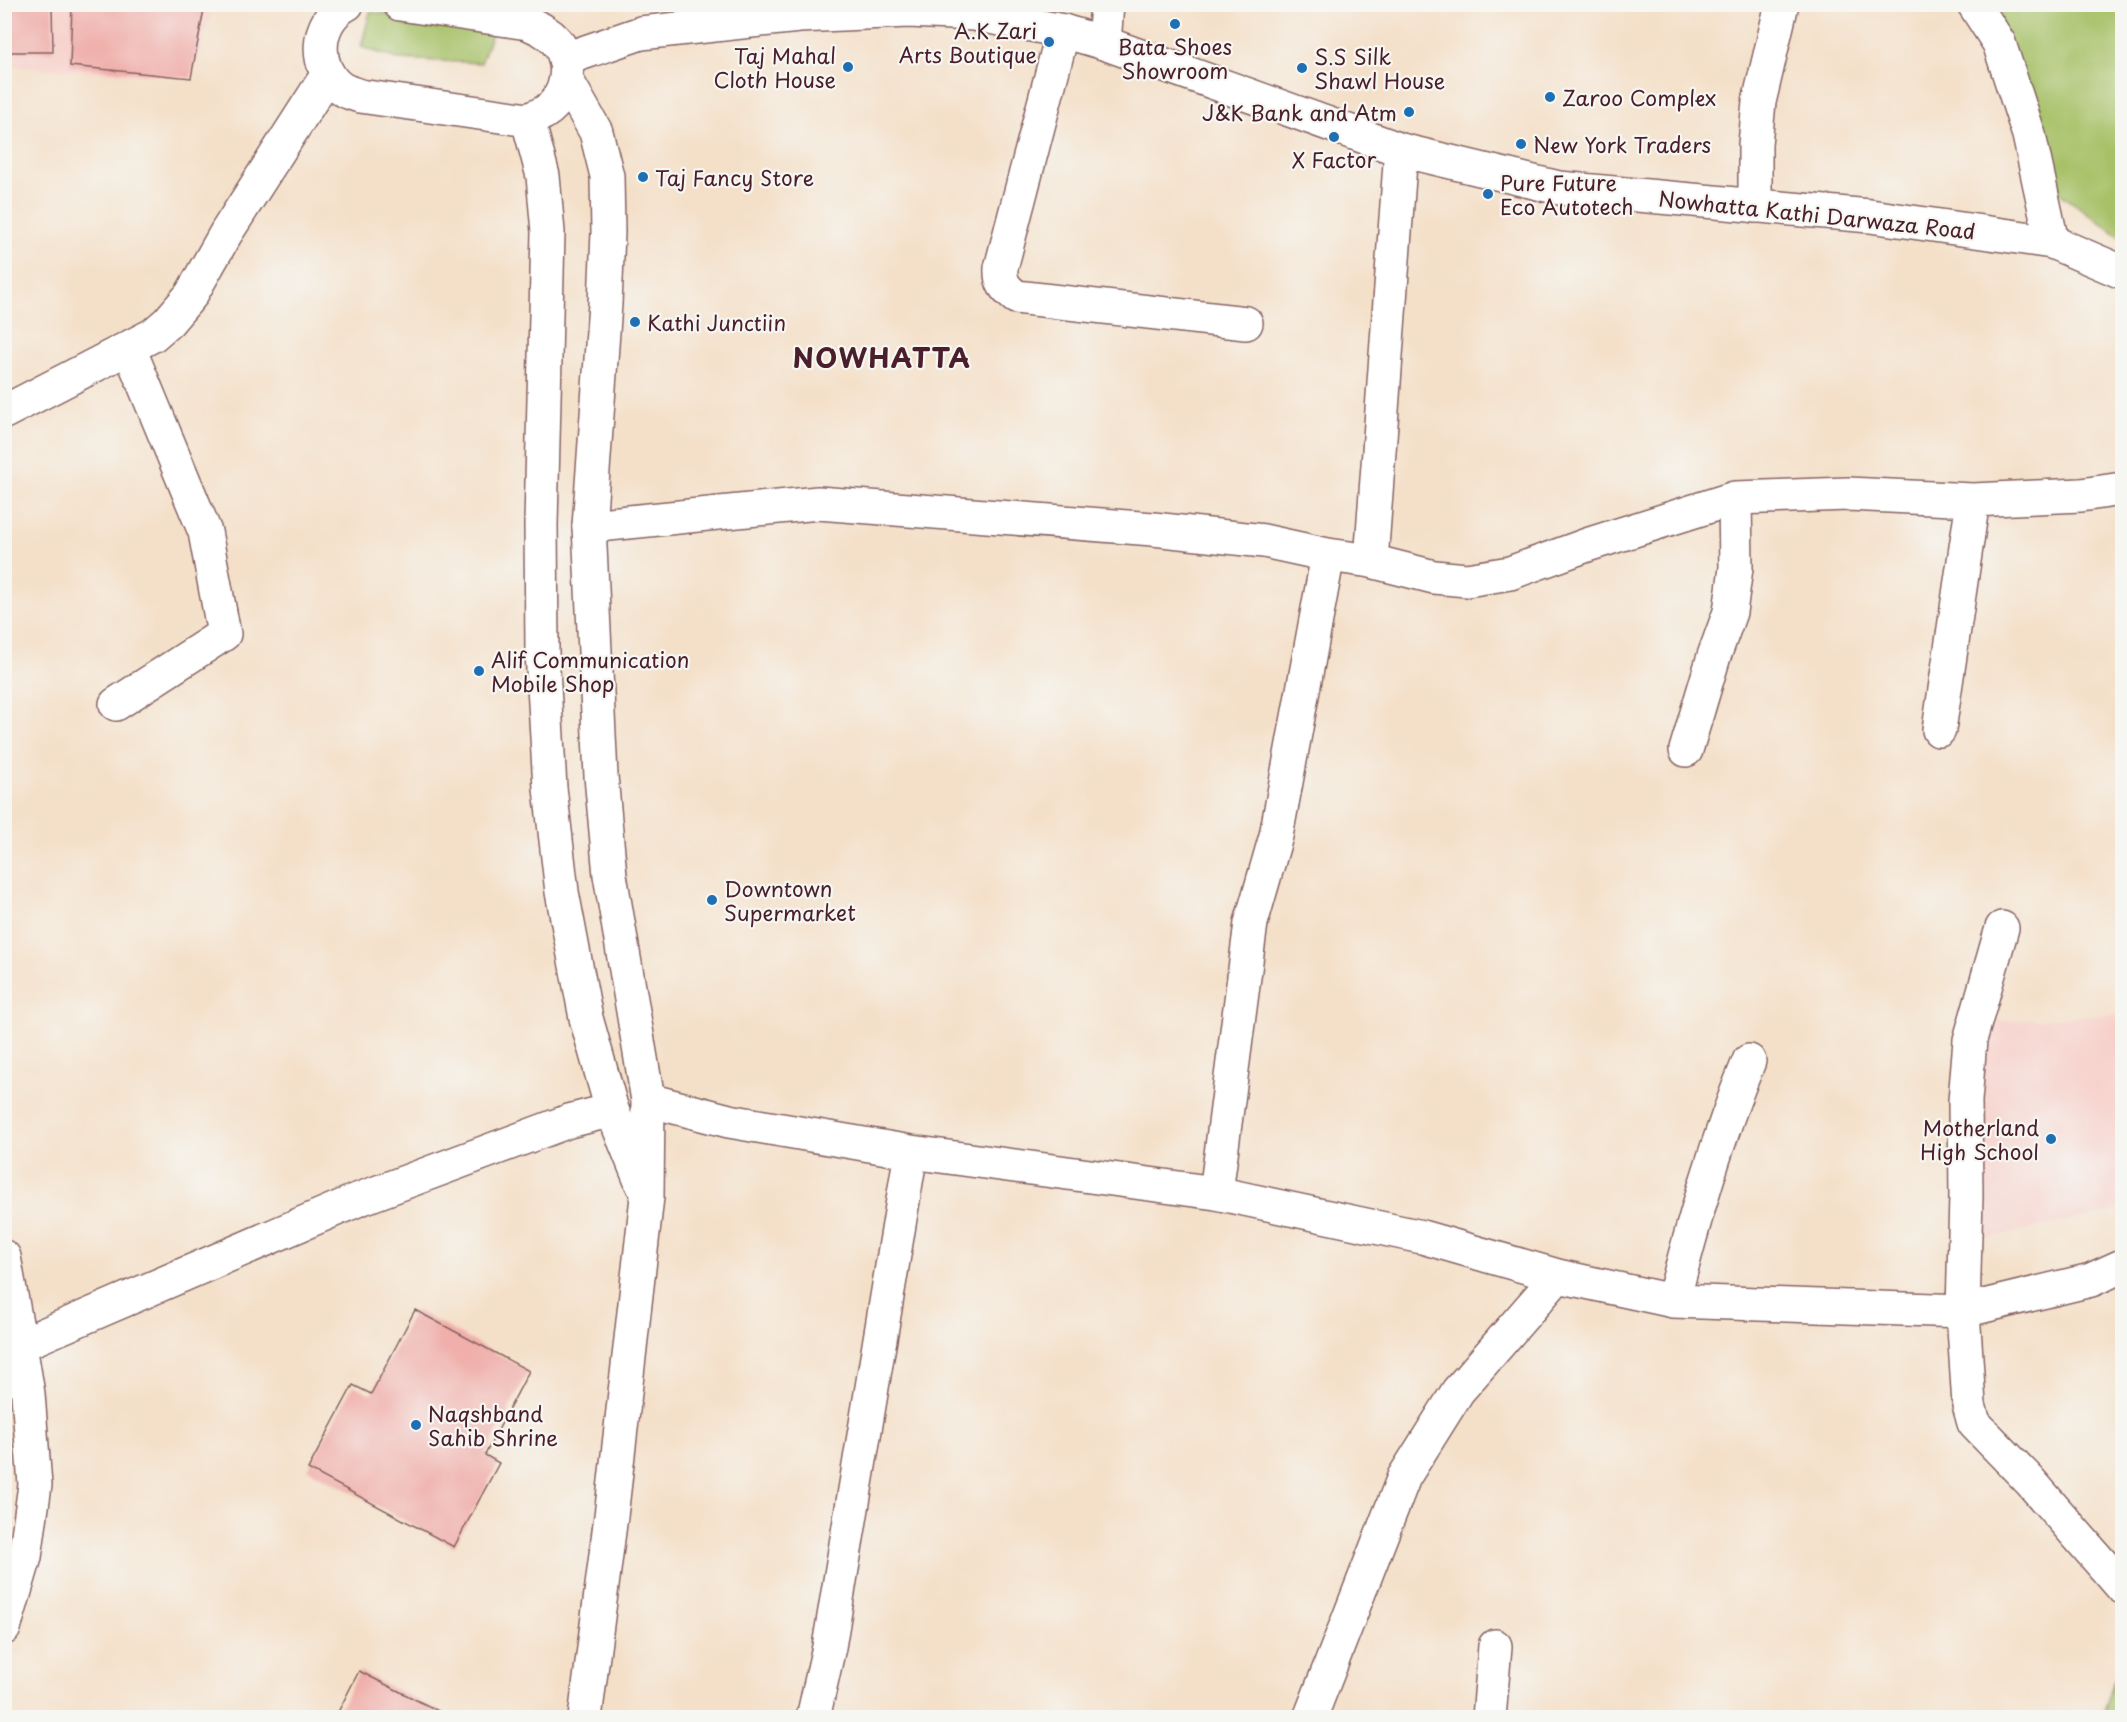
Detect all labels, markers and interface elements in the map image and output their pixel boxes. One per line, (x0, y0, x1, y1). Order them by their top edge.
place label: A.K Zari Arts Boutique (899, 14, 1037, 70)
marker: Bata Shoes Showroom (1168, 17, 1182, 31)
place label: Bata Shoes Showroom (1118, 30, 1232, 86)
marker: A.K Zari Arts Boutique (1042, 35, 1056, 49)
place label: Taj Mahal Cloth House (713, 39, 836, 95)
place label: S.S Silk Shawl House (1314, 40, 1445, 96)
marker: Taj Mahal Cloth House (841, 60, 855, 74)
marker: S.S Silk Shawl House (1295, 61, 1309, 75)
place label: Zaroo Complex (1562, 81, 1716, 113)
marker: Zaroo Complex (1543, 90, 1557, 104)
place label: J&K Bank and Atm (1202, 96, 1397, 128)
marker: J&K Bank and Atm (1402, 105, 1416, 119)
place label: New York Traders (1533, 128, 1711, 160)
marker: X Factor (1327, 130, 1341, 144)
marker: New York Traders (1514, 137, 1528, 151)
place label: X Factor (1292, 143, 1376, 175)
place label: Taj Fancy Store (655, 161, 814, 193)
place label: Pure Future Eco Autotech (1500, 166, 1634, 222)
marker: Taj Fancy Store (636, 170, 650, 184)
street label: Nowhatta Kathi Darwaza Road (1657, 181, 1977, 247)
marker: Pure Future Eco Autotech (1481, 187, 1495, 201)
place label: Kathi Junctiin (647, 306, 786, 338)
marker: Kathi Junctiin (628, 315, 642, 329)
district label: NOWHATTA (792, 336, 972, 377)
place label: Alif Communication Mobile Shop (491, 643, 689, 699)
marker: Alif Communication Mobile Shop (472, 664, 486, 678)
place label: Downtown Supermarket (724, 872, 856, 928)
marker: Downtown Supermarket (705, 893, 719, 907)
place label: Motherland High School (1920, 1111, 2039, 1167)
marker: Motherland High School (2044, 1132, 2058, 1146)
place label: Naqshband Sahib Shrine (428, 1397, 558, 1453)
marker: Naqshband Sahib Shrine (409, 1418, 423, 1432)

